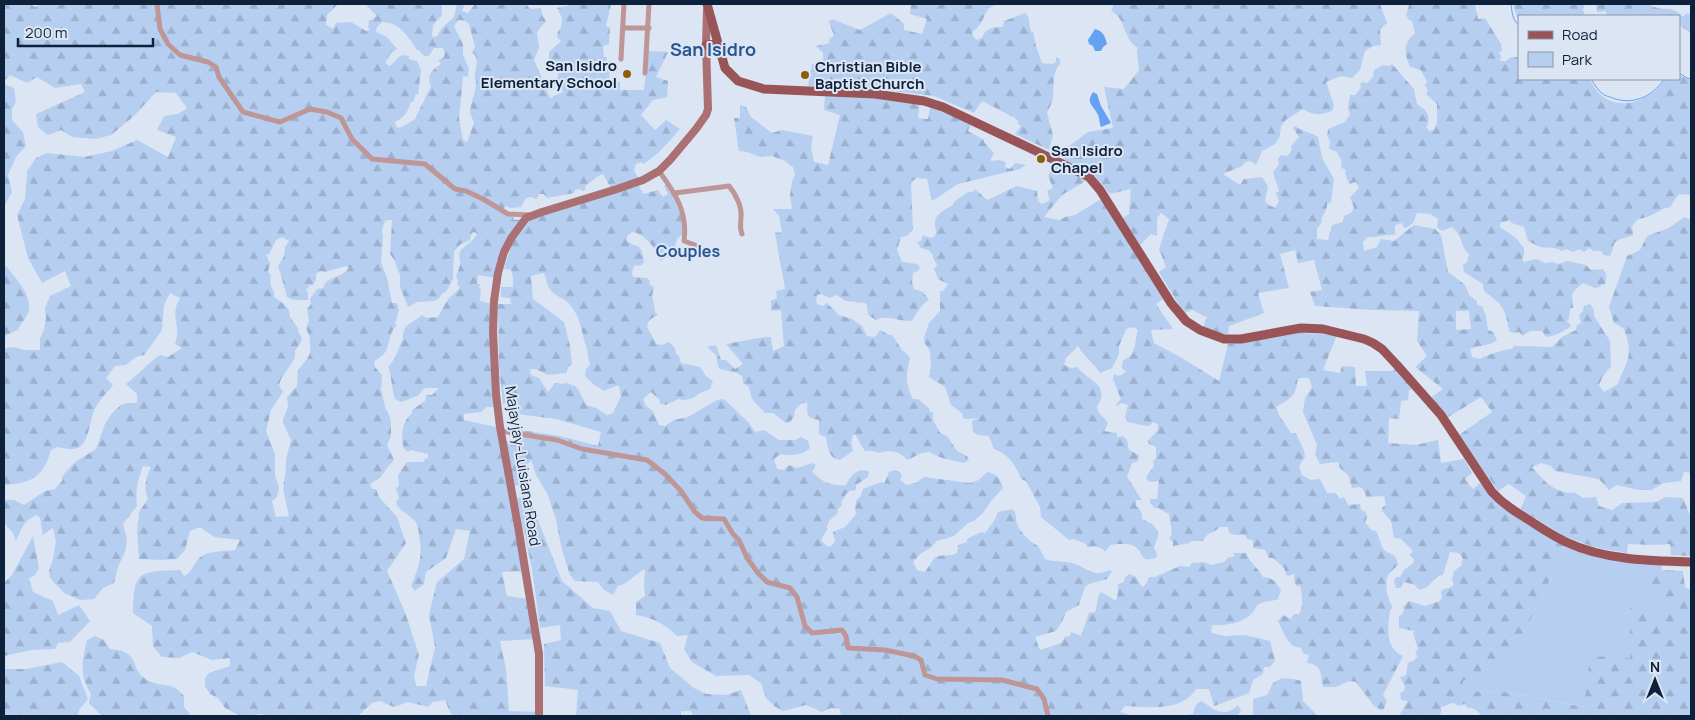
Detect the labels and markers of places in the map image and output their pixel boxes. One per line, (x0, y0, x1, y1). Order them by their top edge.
place label: San Isidro Elementary School (481, 55, 617, 93)
place label: Christian Bible Baptist Church (815, 56, 924, 94)
marker: San Isidro Elementary School (621, 68, 633, 80)
marker: Christian Bible Baptist Church (799, 69, 811, 81)
place label: San Isidro Chapel (1051, 140, 1123, 178)
marker: San Isidro Chapel (1035, 153, 1047, 165)

